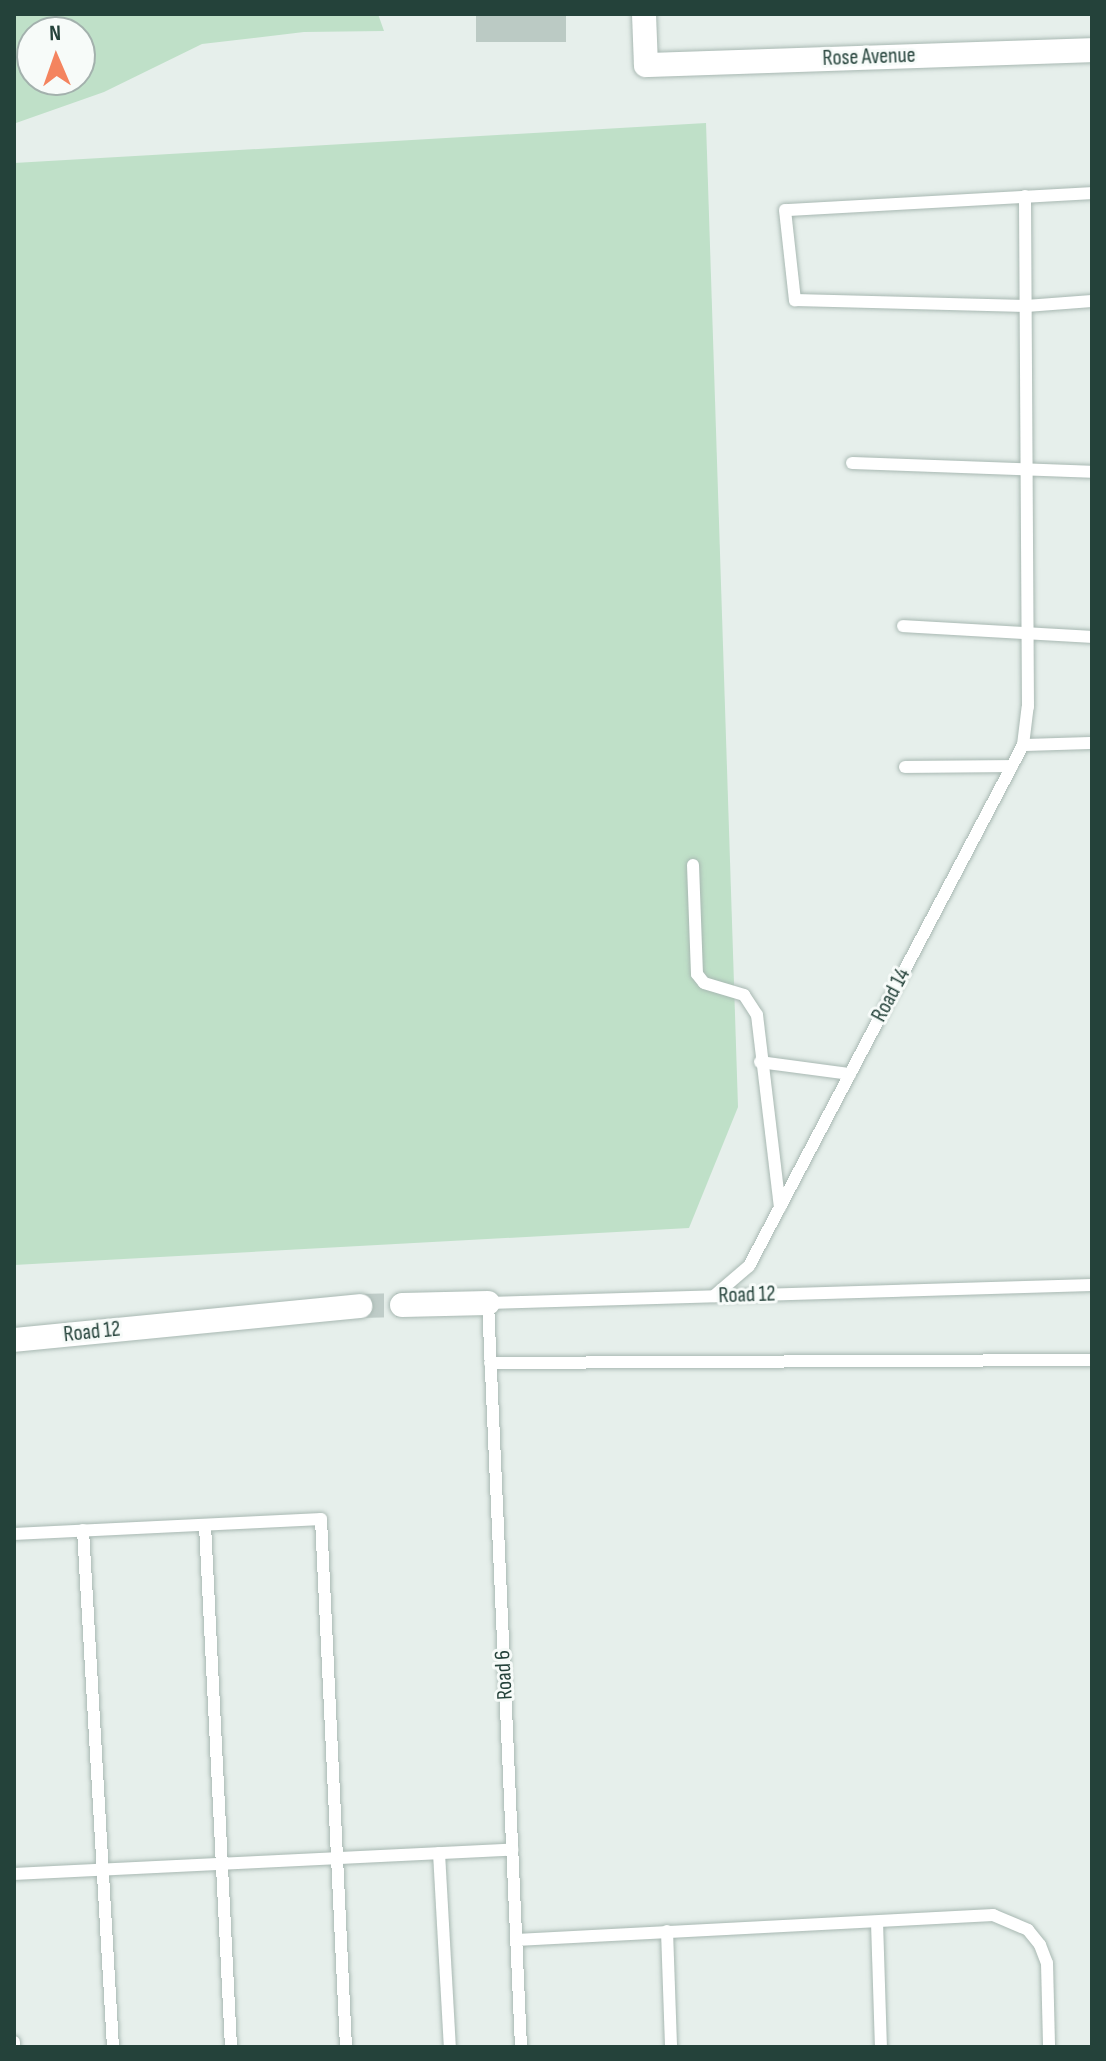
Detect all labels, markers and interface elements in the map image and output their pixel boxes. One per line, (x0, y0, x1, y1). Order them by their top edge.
north arrow (16, 16, 96, 96)
text: N (49, 20, 62, 47)
street label: Rose Avenue (822, 42, 916, 72)
street label: Road 14 (866, 964, 916, 1026)
street label: Road 12 (718, 1281, 776, 1309)
street label: Road 12 (62, 1316, 122, 1348)
street label: Road 6 (490, 1649, 518, 1701)

